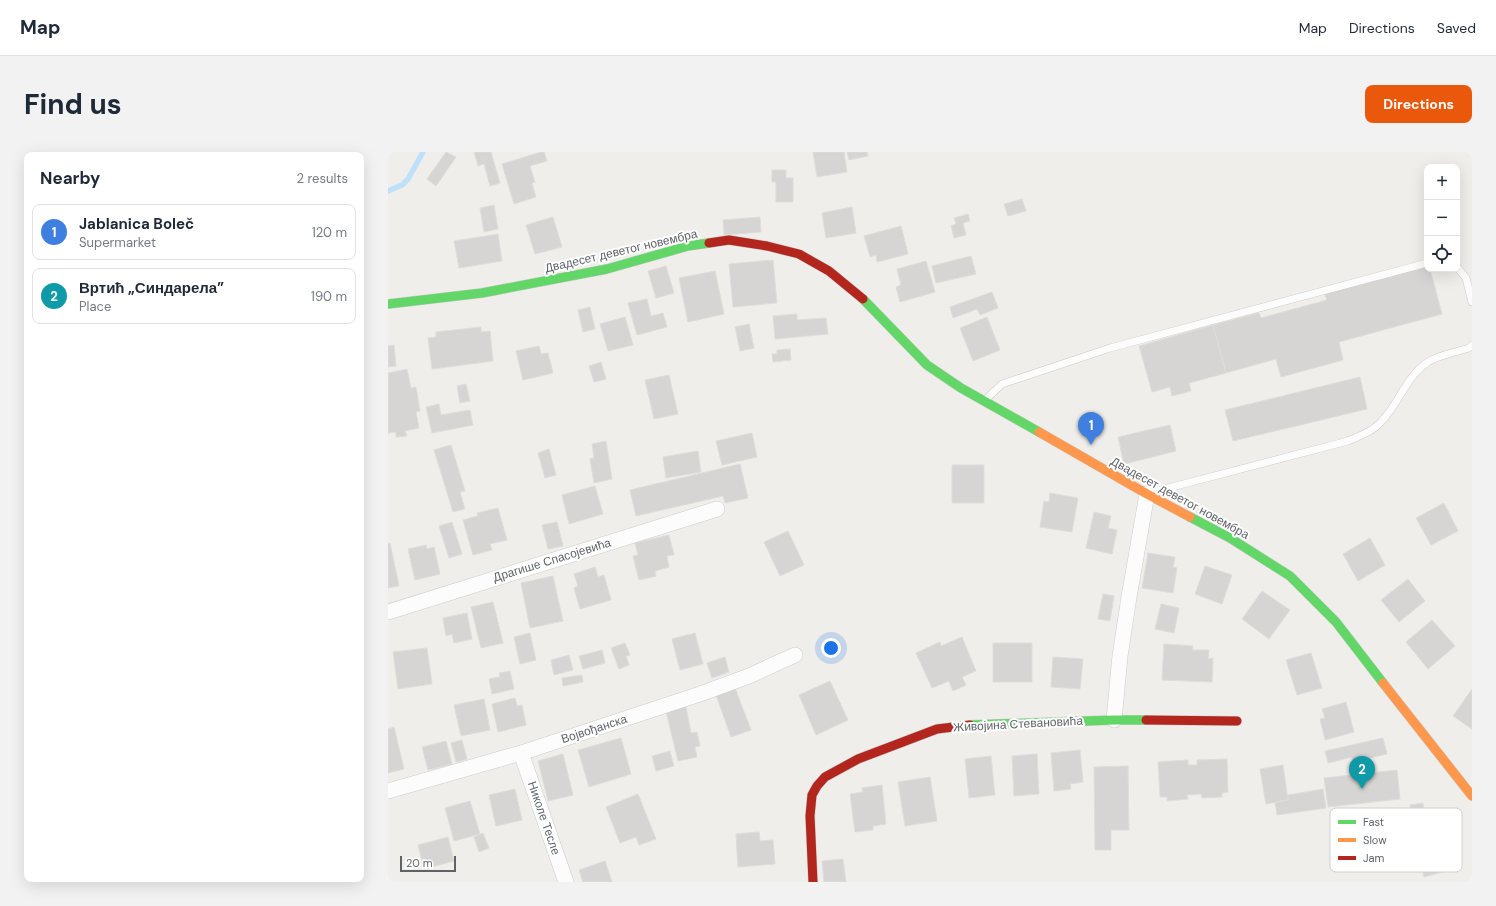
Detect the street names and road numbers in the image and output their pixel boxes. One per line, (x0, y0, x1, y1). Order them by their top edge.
street label: Двадесет деветог новембра (543, 226, 699, 276)
street label: Двадесет деветог новембра (1108, 453, 1252, 543)
street label: Драгише Спасојевића (491, 534, 613, 586)
street label: Војвођанска (559, 711, 629, 747)
street label: Живојина Стевановића (953, 713, 1084, 735)
street label: Николе Тесле (524, 779, 564, 857)

